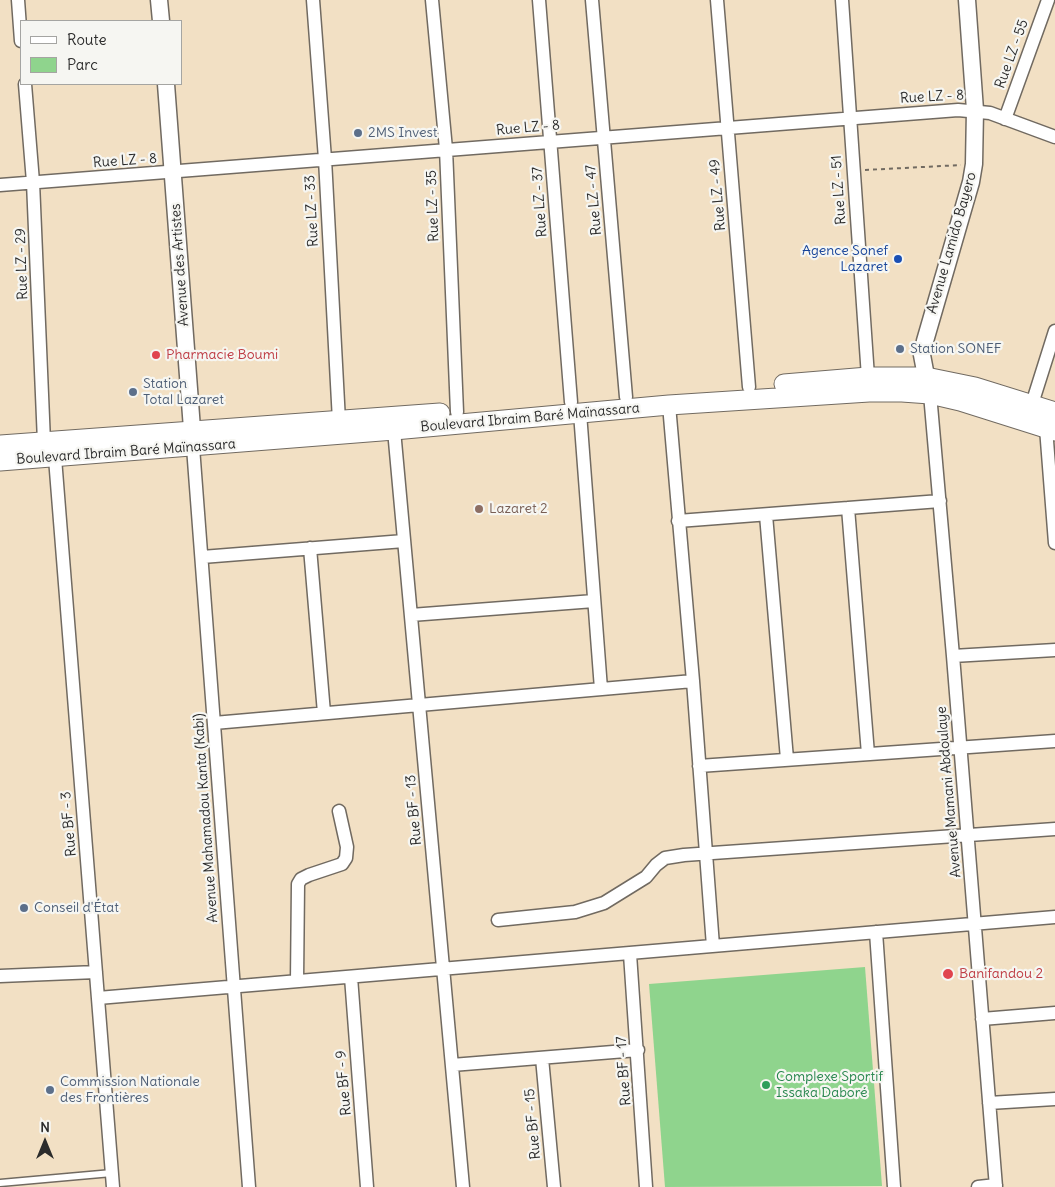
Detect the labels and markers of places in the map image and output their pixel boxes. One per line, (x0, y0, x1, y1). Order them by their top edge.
place label: 2MS Invest (368, 125, 438, 141)
marker: 2MS Invest (352, 127, 364, 139)
place label: Agence Sonef Lazaret (802, 243, 888, 276)
marker: Agence Sonef Lazaret (892, 253, 904, 265)
place label: Station SONEF (910, 341, 1002, 357)
marker: Station SONEF (894, 343, 906, 355)
place label: Pharmacie Boumi (166, 347, 278, 363)
marker: Pharmacie Boumi (150, 349, 162, 361)
place label: Station Total Lazaret (143, 376, 224, 408)
marker: Station Total Lazaret (127, 386, 139, 398)
place label: Lazaret 2 (489, 501, 548, 517)
marker: Lazaret 2 (473, 503, 485, 515)
place label: Conseil d'État (34, 900, 119, 916)
marker: Conseil d'État (18, 902, 30, 914)
place label: Banifandou 2 (959, 966, 1043, 982)
marker: Banifandou 2 (941, 967, 955, 981)
place label: Complexe Sportif Issaka Daboré (776, 1069, 883, 1102)
place label: Commission Nationale des Frontières (60, 1074, 200, 1106)
marker: Complexe Sportif Issaka Daboré (760, 1079, 772, 1091)
marker: Commission Nationale des Frontières (44, 1084, 56, 1096)

